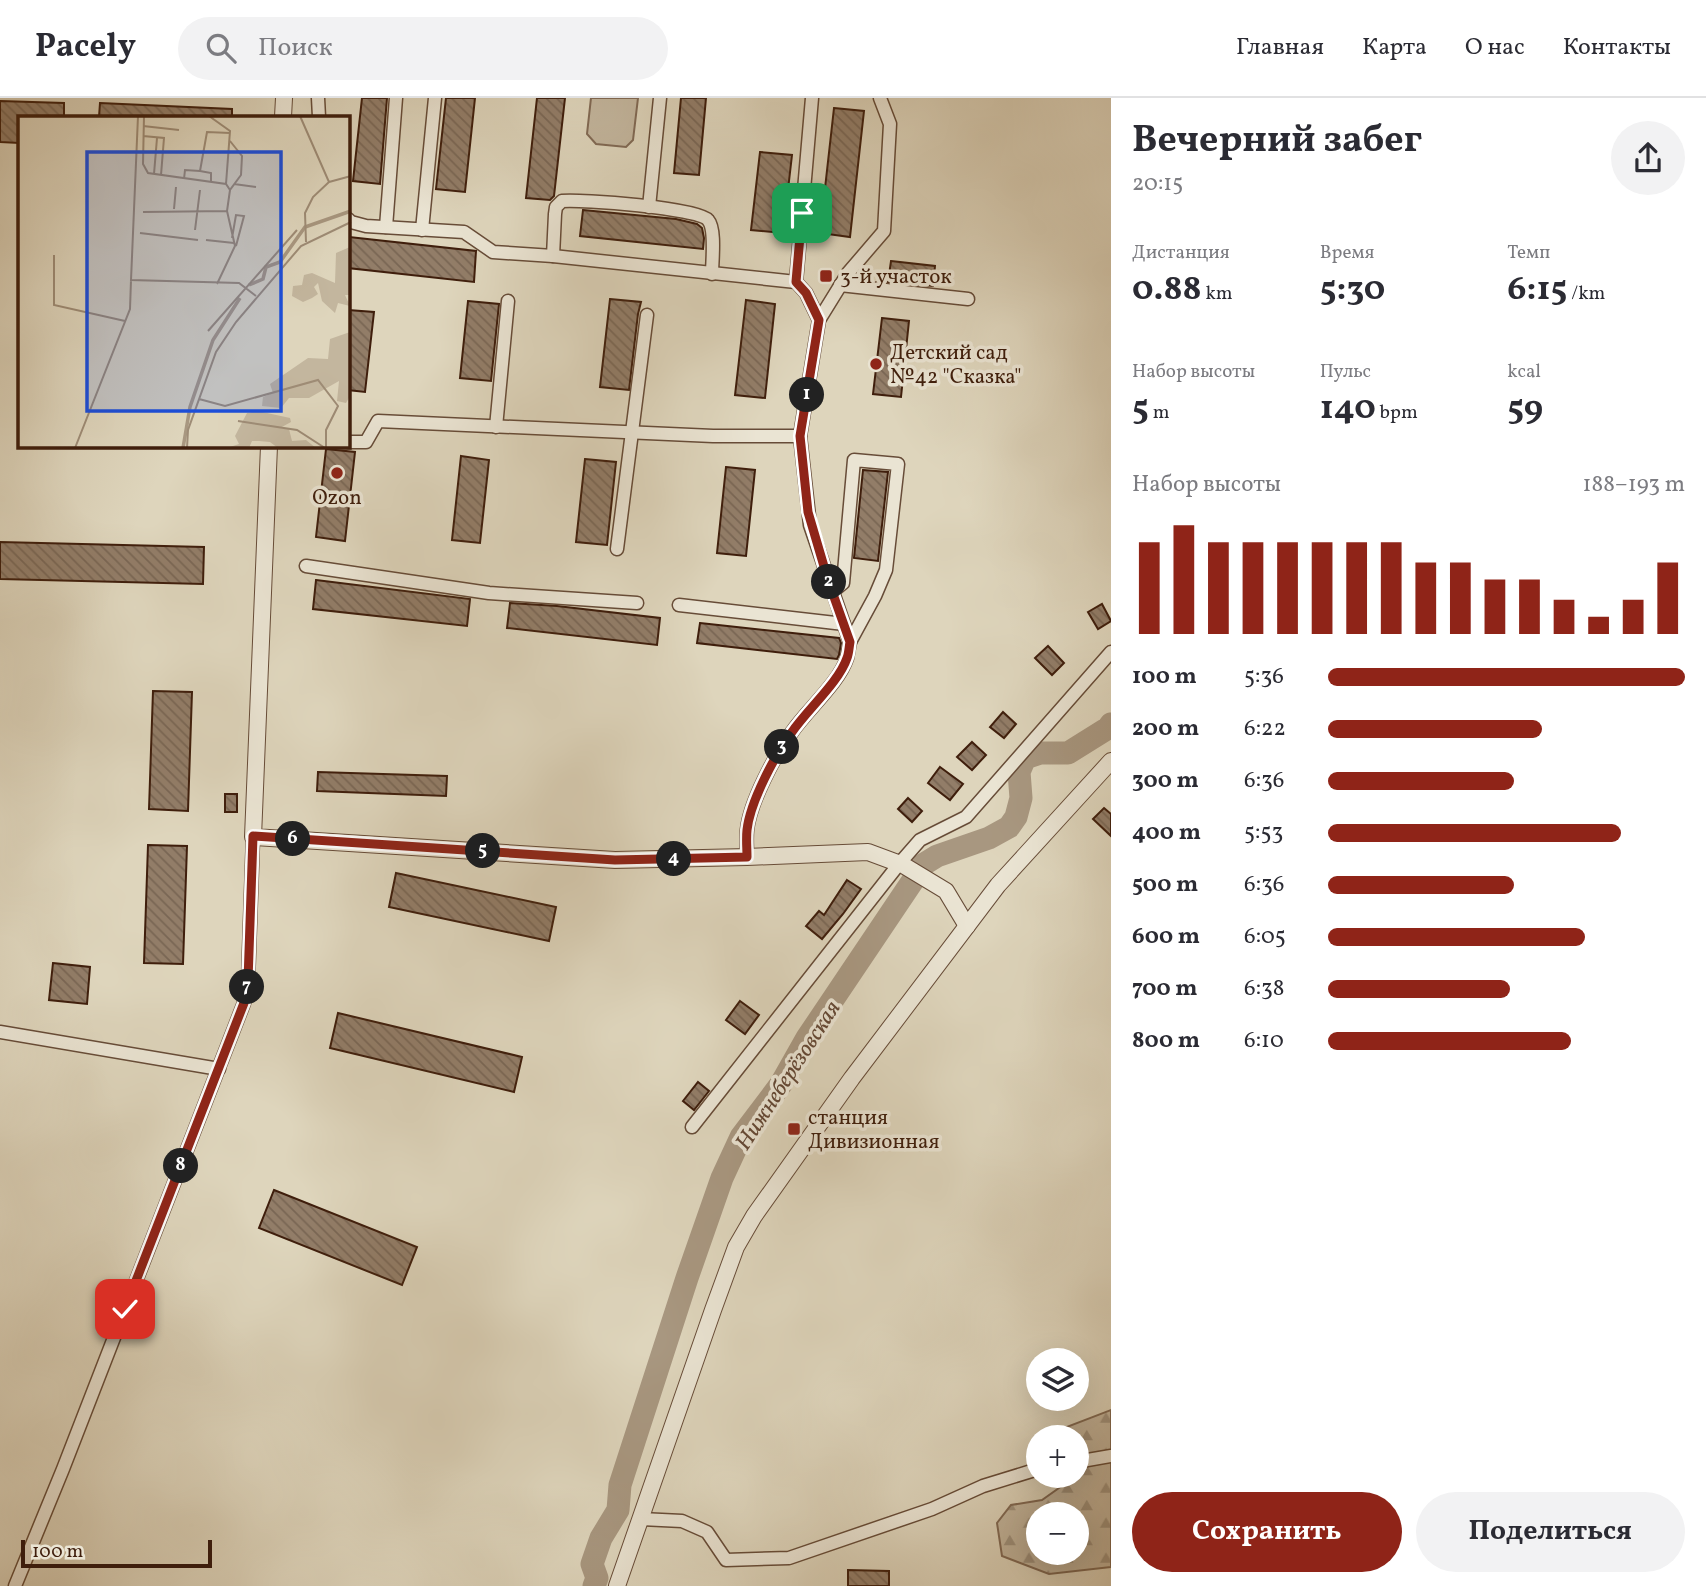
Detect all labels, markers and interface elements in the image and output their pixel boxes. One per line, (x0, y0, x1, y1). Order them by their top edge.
search box (178, 17, 668, 80)
text: Pacely (35, 25, 136, 71)
icon: search (202, 29, 240, 67)
text: Поиск (258, 30, 333, 66)
text: Главная (1236, 31, 1324, 65)
text: Карта (1362, 31, 1427, 65)
text: О нас (1465, 31, 1525, 65)
text: Контакты (1563, 31, 1671, 65)
text: Вечерний забег (1132, 115, 1422, 168)
inset map (18, 116, 350, 448)
button: share (1611, 121, 1685, 195)
text: 20:15 (1132, 168, 1183, 200)
pin (772, 183, 832, 243)
icon: arrive (783, 194, 821, 232)
text: Дистанция (1132, 240, 1230, 266)
text: Время (1320, 240, 1374, 266)
text: Темп (1507, 240, 1550, 266)
place label: 3-й участок (840, 263, 952, 292)
text: 0.88 (1132, 266, 1202, 314)
text: 5:30 (1320, 266, 1385, 314)
text: 6:15 (1507, 266, 1567, 314)
marker: 3-й участок (818, 268, 834, 284)
text: km (1202, 281, 1233, 307)
text: /km (1567, 281, 1605, 307)
place label: Детский сад №42 "Сказка" (890, 339, 1022, 392)
marker: Детский сад №42 "Сказка" (868, 356, 884, 372)
text: Набор высоты (1132, 359, 1255, 385)
text: Пульс (1320, 359, 1371, 385)
text: kcal (1507, 359, 1541, 385)
pin: 1 (790, 378, 824, 412)
text: 1 (803, 381, 810, 407)
text: 5 (1132, 385, 1149, 433)
text: 140 (1320, 385, 1376, 433)
text: 59 (1507, 385, 1543, 433)
text: m (1149, 400, 1169, 426)
text: bpm (1376, 400, 1418, 426)
marker: Ozon (329, 465, 345, 481)
text: Набор высоты (1132, 469, 1281, 501)
text: 188–193 m (1583, 469, 1685, 501)
place label: Ozon (312, 484, 362, 513)
pin: 2 (812, 564, 846, 600)
text: 2 (824, 568, 833, 594)
text: 100 m (1132, 661, 1197, 693)
text: 5:36 (1244, 661, 1284, 693)
text: 200 m (1132, 713, 1199, 745)
text: 6:22 (1244, 713, 1286, 745)
pin: 3 (764, 730, 800, 764)
text: 3 (777, 733, 786, 759)
text: 300 m (1132, 765, 1199, 797)
text: 6:36 (1244, 765, 1285, 797)
text: 400 m (1132, 817, 1201, 849)
text: 5:53 (1244, 817, 1283, 849)
pin: 6 (276, 822, 310, 856)
text: 6 (287, 825, 298, 851)
pin: 5 (466, 834, 500, 868)
text: 5 (478, 837, 487, 863)
pin: 4 (656, 842, 692, 876)
text: 4 (668, 845, 679, 871)
text: 500 m (1132, 869, 1198, 901)
text: 6:36 (1244, 869, 1285, 901)
text: 600 m (1132, 921, 1200, 953)
text: 6:05 (1244, 921, 1286, 953)
pin: 7 (230, 970, 264, 1004)
text: 7 (242, 973, 251, 999)
text: 700 m (1132, 973, 1198, 1005)
text: 6:38 (1244, 973, 1285, 1005)
water label: Нижнеберёзовская (728, 995, 849, 1157)
text: 800 m (1132, 1025, 1200, 1057)
text: 6:10 (1244, 1025, 1284, 1057)
place label: станция Дивизионная (808, 1104, 940, 1157)
marker: станция Дивизионная (786, 1121, 802, 1137)
pin: 8 (164, 1148, 198, 1184)
text: 8 (175, 1152, 186, 1178)
pin (95, 1279, 155, 1339)
icon: check (106, 1290, 144, 1328)
map controls (1026, 1348, 1089, 1565)
button: layers (1026, 1348, 1089, 1411)
button: + (1026, 1425, 1089, 1488)
button: Сохранить (1132, 1492, 1402, 1572)
button: Поделиться (1416, 1492, 1685, 1572)
button: − (1026, 1502, 1089, 1565)
scale bar (21, 1537, 212, 1569)
text: 100 m (32, 1539, 83, 1565)

